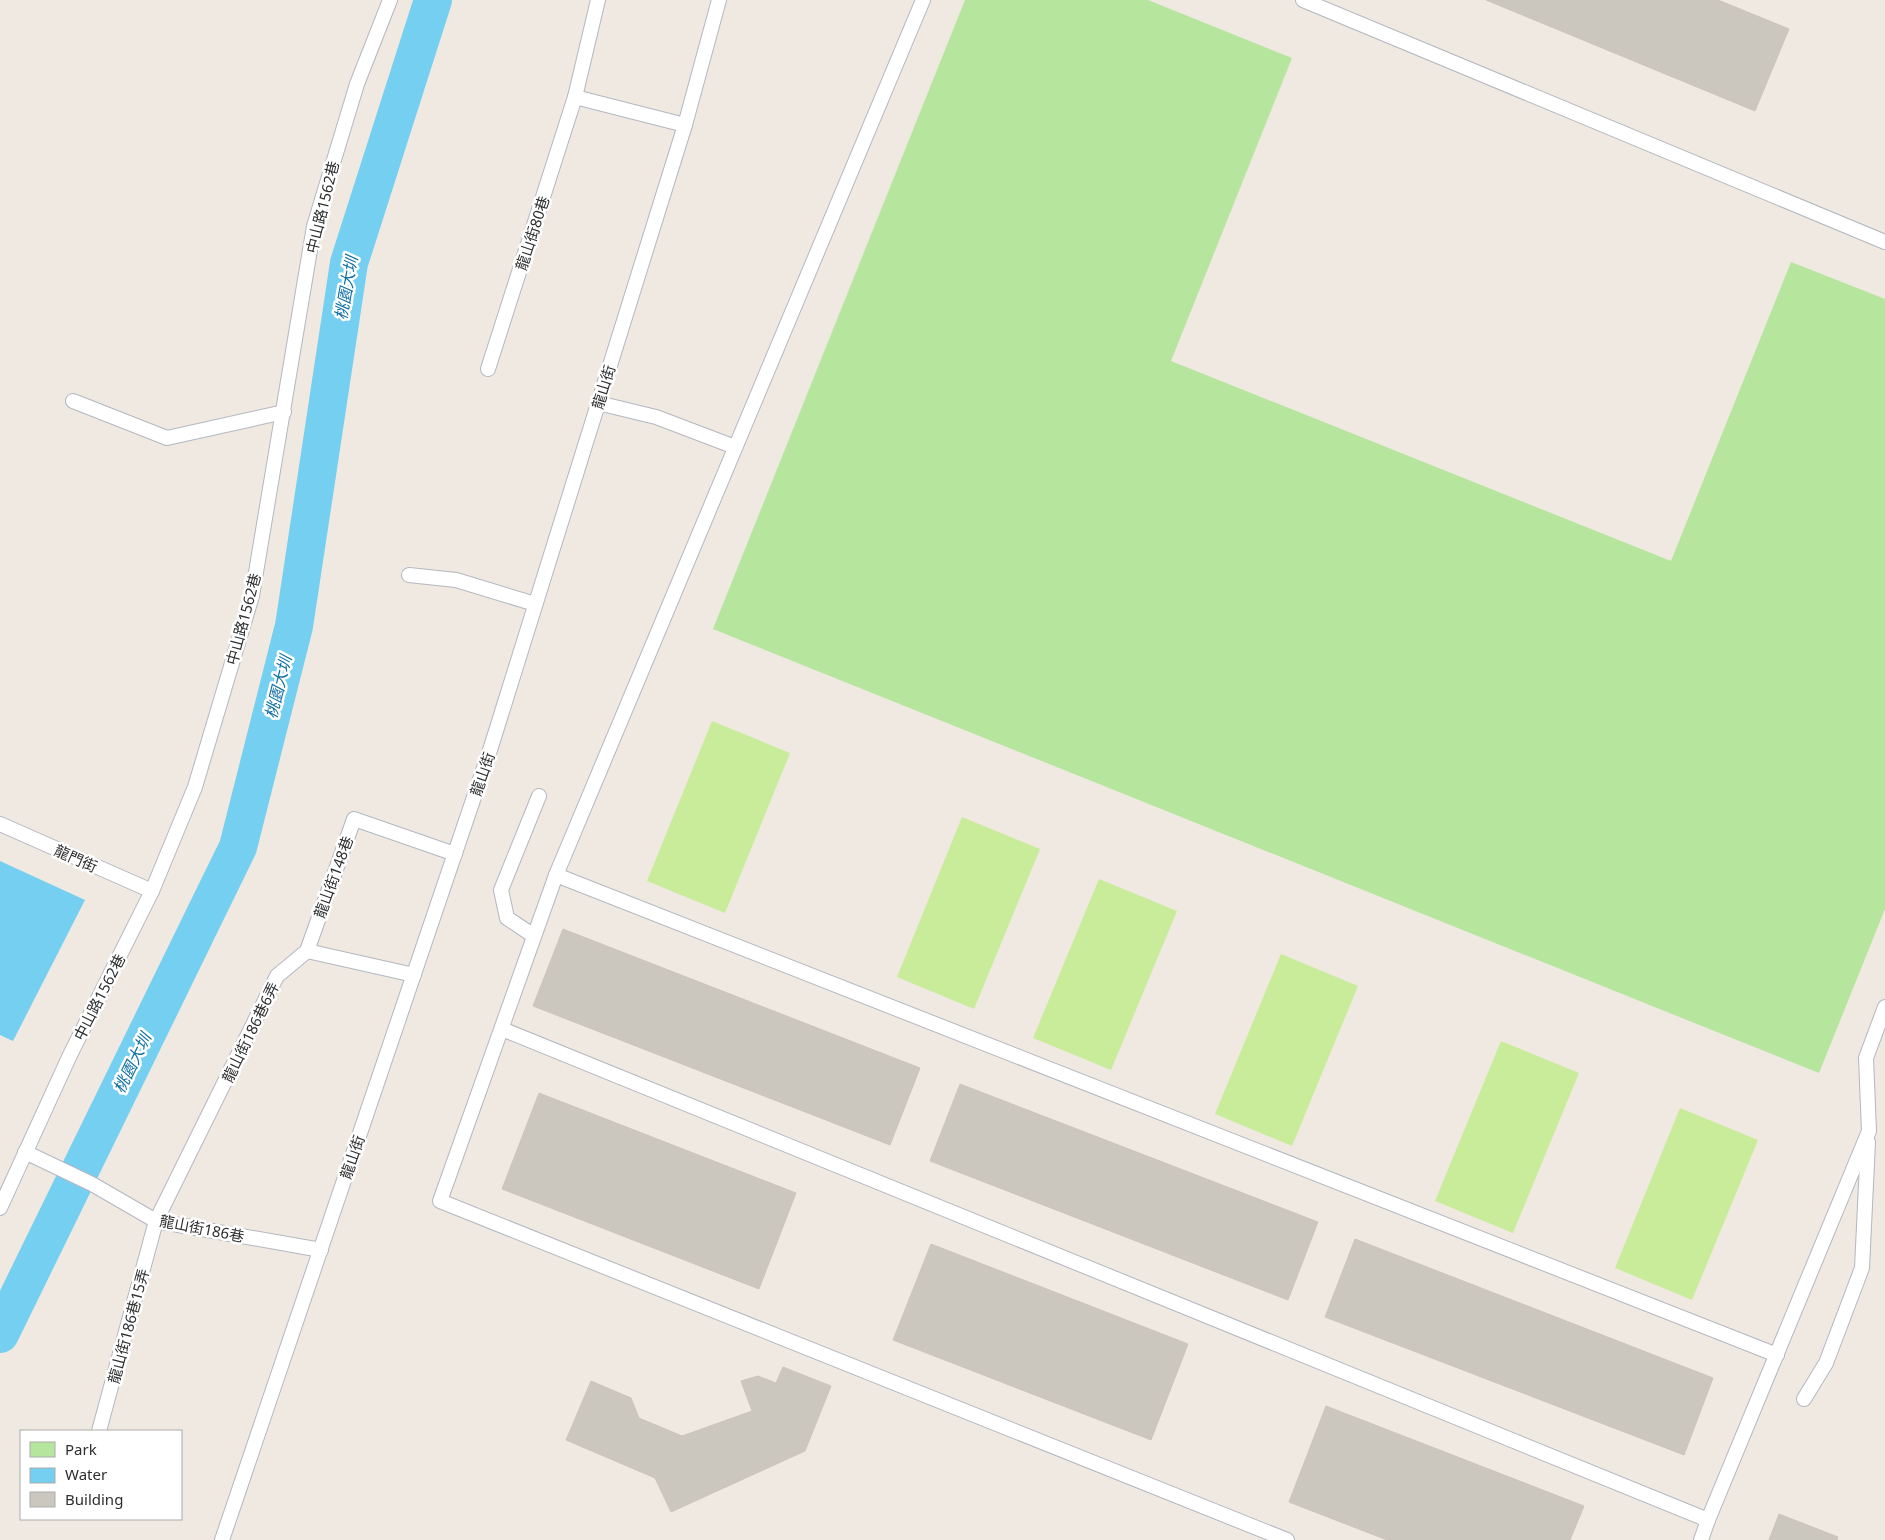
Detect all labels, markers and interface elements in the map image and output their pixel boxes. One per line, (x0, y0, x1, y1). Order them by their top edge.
street label: 中山路1562巷 (301, 159, 343, 255)
street label: 龍山街80巷 (511, 193, 553, 273)
water label: 桃園大圳 (330, 253, 363, 321)
street label: 龍山街 (587, 363, 619, 411)
street label: 中山路1562巷 (221, 571, 265, 667)
water label: 桃園大圳 (260, 651, 297, 721)
street label: 龍山街 (465, 749, 499, 799)
street label: 龍山街148巷 (309, 833, 357, 921)
street label: 龍門街 (51, 840, 101, 876)
street label: 中山路1562巷 (69, 950, 129, 1044)
street label: 龍山街186巷6弄 (217, 978, 283, 1086)
water label: 桃園大圳 (108, 1028, 157, 1097)
street label: 龍山街 (335, 1132, 369, 1182)
street label: 龍山街186巷 (158, 1210, 246, 1246)
street label: 龍山街186巷15弄 (103, 1266, 153, 1386)
legend (20, 1430, 182, 1520)
text: Park (65, 1439, 97, 1459)
text: Water (65, 1464, 107, 1484)
text: Building (65, 1489, 123, 1509)

